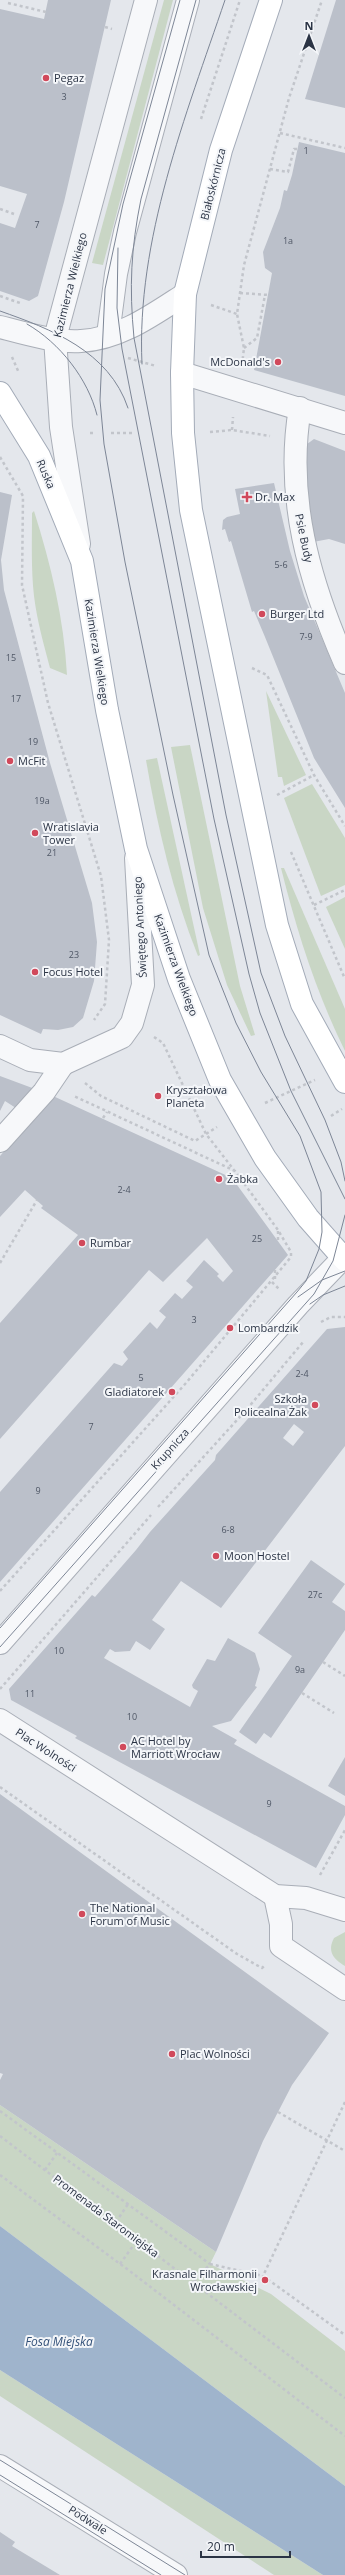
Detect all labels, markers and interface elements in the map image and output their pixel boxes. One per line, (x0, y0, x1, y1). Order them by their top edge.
north arrow (289, 16, 329, 56)
text: N (305, 18, 313, 33)
place label: Pegaz (54, 70, 84, 85)
marker: Pegaz (41, 73, 51, 83)
house number: 3 (61, 90, 67, 103)
house number: 1 (303, 144, 309, 157)
street label: Białoskórnicza (196, 146, 229, 221)
house number: 7 (34, 218, 40, 231)
street label: Kazimierza Wielkiego (49, 230, 90, 339)
house number: 1a (283, 234, 293, 247)
place label: McDonald's (210, 354, 270, 369)
marker: McDonald's (273, 357, 283, 367)
street label: Ruska (34, 457, 59, 491)
place label: Dr. Max (255, 489, 295, 504)
marker: Dr. Max (242, 492, 252, 502)
street label: Psie Budy (292, 512, 317, 564)
house number: 5-6 (274, 558, 288, 571)
street label: Kazimierza Wielkiego (82, 598, 113, 707)
place label: Burger Ltd (270, 606, 324, 621)
marker: Burger Ltd (257, 609, 267, 619)
house number: 7-9 (299, 630, 313, 643)
house number: 15 (6, 651, 16, 664)
house number: 17 (11, 692, 21, 705)
house number: 19 (28, 735, 38, 748)
place label: McFit (18, 753, 46, 768)
marker: McFit (5, 756, 15, 766)
house number: 19a (34, 794, 50, 807)
place label: Wratislavia Tower (43, 819, 99, 847)
marker: Wratislavia Tower (30, 828, 40, 838)
house number: 21 (47, 846, 57, 859)
street label: Świętego Antoniego (129, 876, 150, 978)
street label: Kazimierza Wielkiego (151, 912, 202, 1018)
house number: 23 (69, 948, 79, 961)
place label: Focus Hotel (43, 964, 103, 979)
marker: Focus Hotel (30, 967, 40, 977)
place label: Kryształowa Planeta (166, 1082, 227, 1110)
marker: Kryształowa Planeta (153, 1091, 163, 1101)
place label: Żabka (227, 1171, 258, 1186)
marker: Żabka (214, 1174, 224, 1184)
house number: 2-4 (117, 1183, 131, 1196)
house number: 25 (252, 1232, 262, 1245)
place label: Rumbar (90, 1235, 132, 1250)
marker: Rumbar (77, 1238, 87, 1248)
house number: 3 (191, 1313, 197, 1326)
place label: Lombardzik (238, 1320, 299, 1335)
marker: Lombardzik (225, 1323, 235, 1333)
house number: 2-4 (295, 1367, 309, 1380)
house number: 5 (138, 1371, 144, 1384)
place label: Gladiatorek (105, 1384, 164, 1399)
marker: Gladiatorek (167, 1387, 177, 1397)
place label: Szkoła Policealna Żak (234, 1391, 307, 1419)
marker: Szkoła Policealna Żak (310, 1400, 320, 1410)
house number: 7 (88, 1420, 94, 1433)
street label: Krupnicza (147, 1425, 192, 1473)
house number: 9 (35, 1484, 41, 1497)
house number: 6-8 (221, 1523, 235, 1536)
place label: Moon Hostel (224, 1548, 290, 1563)
marker: Moon Hostel (211, 1551, 221, 1561)
house number: 27c (308, 1588, 323, 1601)
house number: 10 (54, 1644, 64, 1657)
house number: 9a (295, 1663, 305, 1676)
house number: 11 (25, 1687, 35, 1700)
house number: 10 (127, 1710, 137, 1723)
street label: Plac Wolności (13, 1724, 80, 1775)
place label: AC Hotel by Marriott Wrocław (131, 1733, 221, 1761)
marker: AC Hotel by Marriott Wrocław (118, 1742, 128, 1752)
house number: 9 (266, 1797, 272, 1810)
place label: The National Forum of Music (90, 1900, 170, 1928)
marker: The National Forum of Music (77, 1909, 87, 1919)
place label: Plac Wolności (180, 2046, 250, 2061)
marker: Plac Wolności (167, 2049, 177, 2059)
street label: Promenada Staromiejska (50, 2171, 162, 2260)
place label: Krasnale Filharmonii Wrocławskiej (152, 2266, 257, 2294)
marker: Krasnale Filharmonii Wrocławskiej (260, 2275, 270, 2285)
water label: Fosa Miejska (25, 2333, 93, 2350)
street label: Podwale (66, 2502, 111, 2537)
scale bar (201, 2533, 290, 2559)
text: 20 m (207, 2538, 235, 2555)

